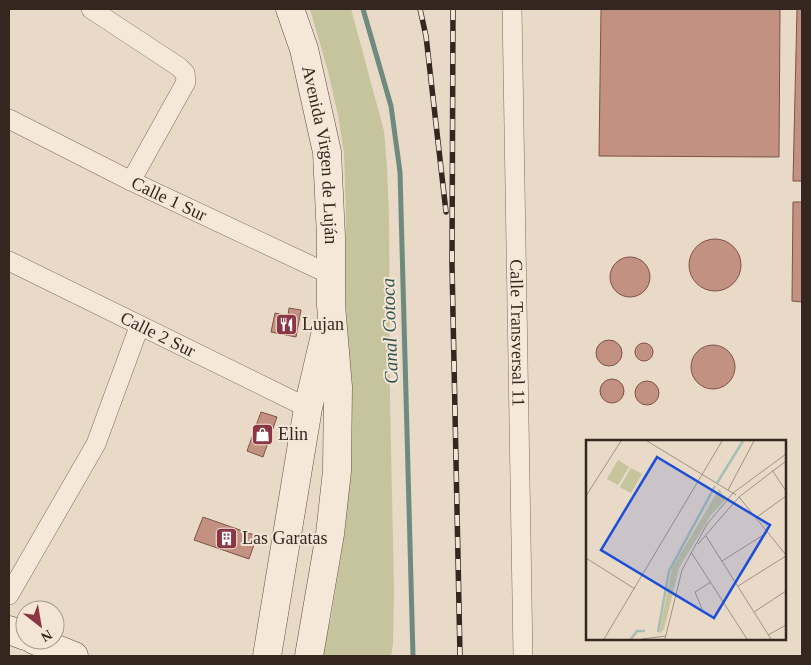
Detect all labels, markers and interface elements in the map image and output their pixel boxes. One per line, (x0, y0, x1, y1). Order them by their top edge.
street label: Avenida Virgen de Luján (298, 64, 341, 244)
street label: Calle 1 Sur (128, 173, 210, 225)
street label: Calle Transversal 11 (506, 259, 529, 407)
water label: Canal Cotoca (377, 278, 402, 384)
street label: Calle 2 Sur (117, 307, 199, 361)
restaurant icon: Lujan (274, 312, 298, 336)
place label: Lujan (302, 314, 344, 334)
shop icon: Elin (250, 422, 274, 446)
place label: Elin (278, 424, 308, 444)
inset map (586, 440, 786, 640)
building icon: Las Garatas (214, 526, 238, 550)
place label: Las Garatas (242, 528, 327, 548)
north arrow (15, 600, 65, 650)
text: N (38, 627, 55, 645)

